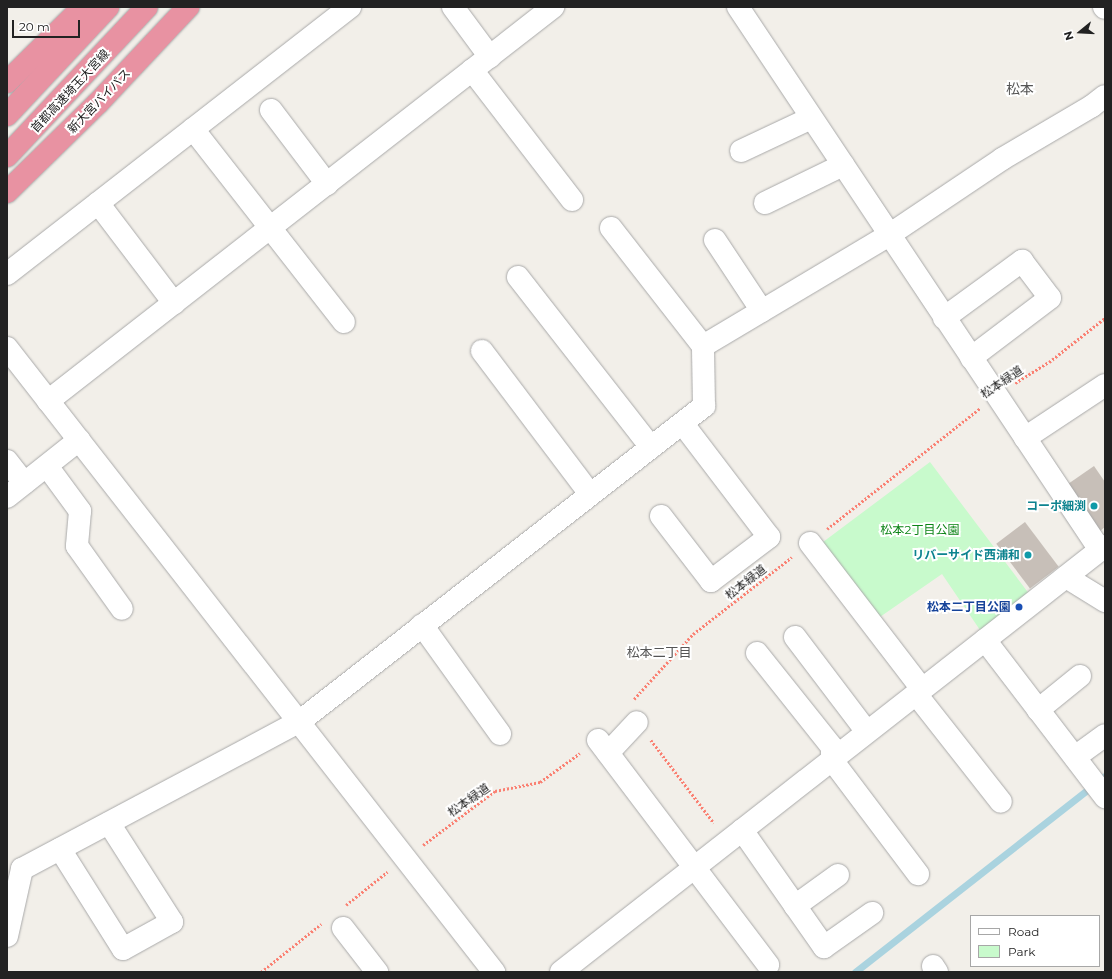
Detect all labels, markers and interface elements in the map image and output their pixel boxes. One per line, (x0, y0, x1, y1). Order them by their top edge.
scale bar (14, 12, 82, 38)
north arrow (1060, 12, 1100, 52)
text: 20 m (19, 19, 50, 34)
text: N (1061, 29, 1077, 42)
street label: 首都高速埼玉大宮線 (28, 47, 112, 135)
street label: 新大宮バイパス (65, 66, 133, 136)
district label: 松本 (1006, 81, 1034, 97)
street label: 松本緑道 (978, 363, 1026, 401)
place label: コーポ細渕 (1026, 499, 1086, 513)
marker: コーポ細渕 (1089, 501, 1099, 511)
park label: 松本2丁目公園 (881, 523, 959, 537)
place label: リバーサイド西浦和 (912, 548, 1020, 562)
marker: リバーサイド西浦和 (1023, 550, 1033, 560)
street label: 松本緑道 (723, 562, 769, 602)
place label: 松本二丁目公園 (927, 600, 1011, 614)
marker: 松本二丁目公園 (1014, 602, 1024, 612)
district label: 松本二丁目 (627, 644, 691, 660)
street label: 松本緑道 (445, 780, 493, 820)
legend (970, 915, 1100, 967)
text: Road (1008, 924, 1039, 939)
text: Park (1008, 944, 1035, 959)

